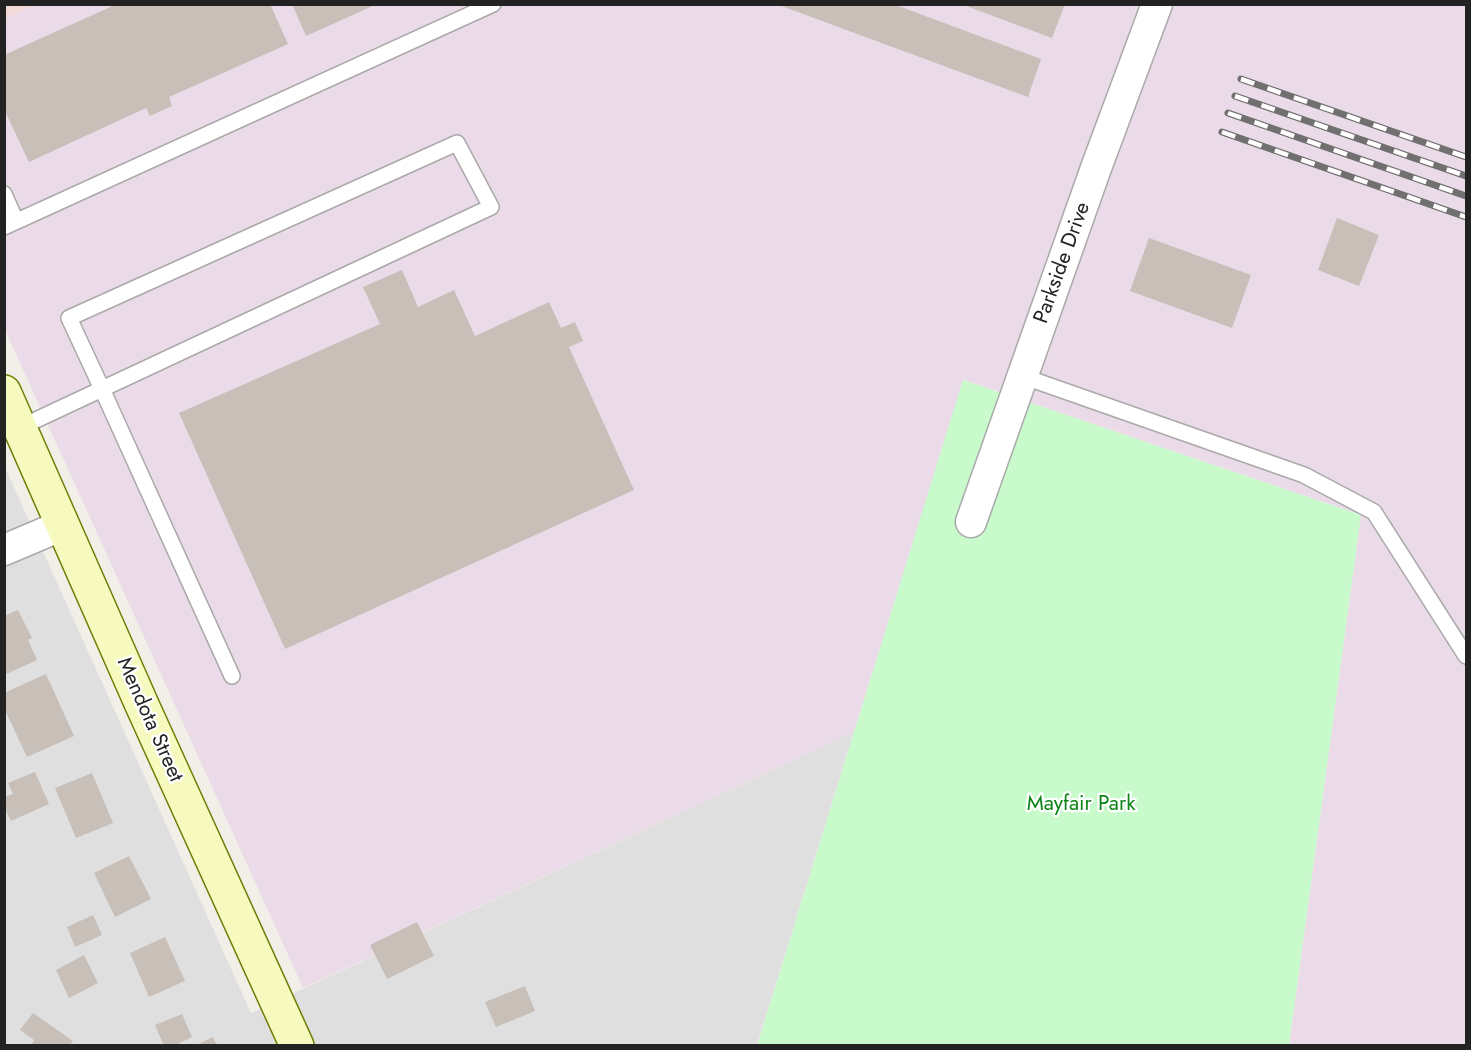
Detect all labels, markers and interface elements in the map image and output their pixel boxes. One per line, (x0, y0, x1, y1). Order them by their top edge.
street label: Parkside Drive (1029, 199, 1097, 327)
street label: Mendota Street (110, 654, 188, 786)
park label: Mayfair Park (1027, 792, 1135, 818)

